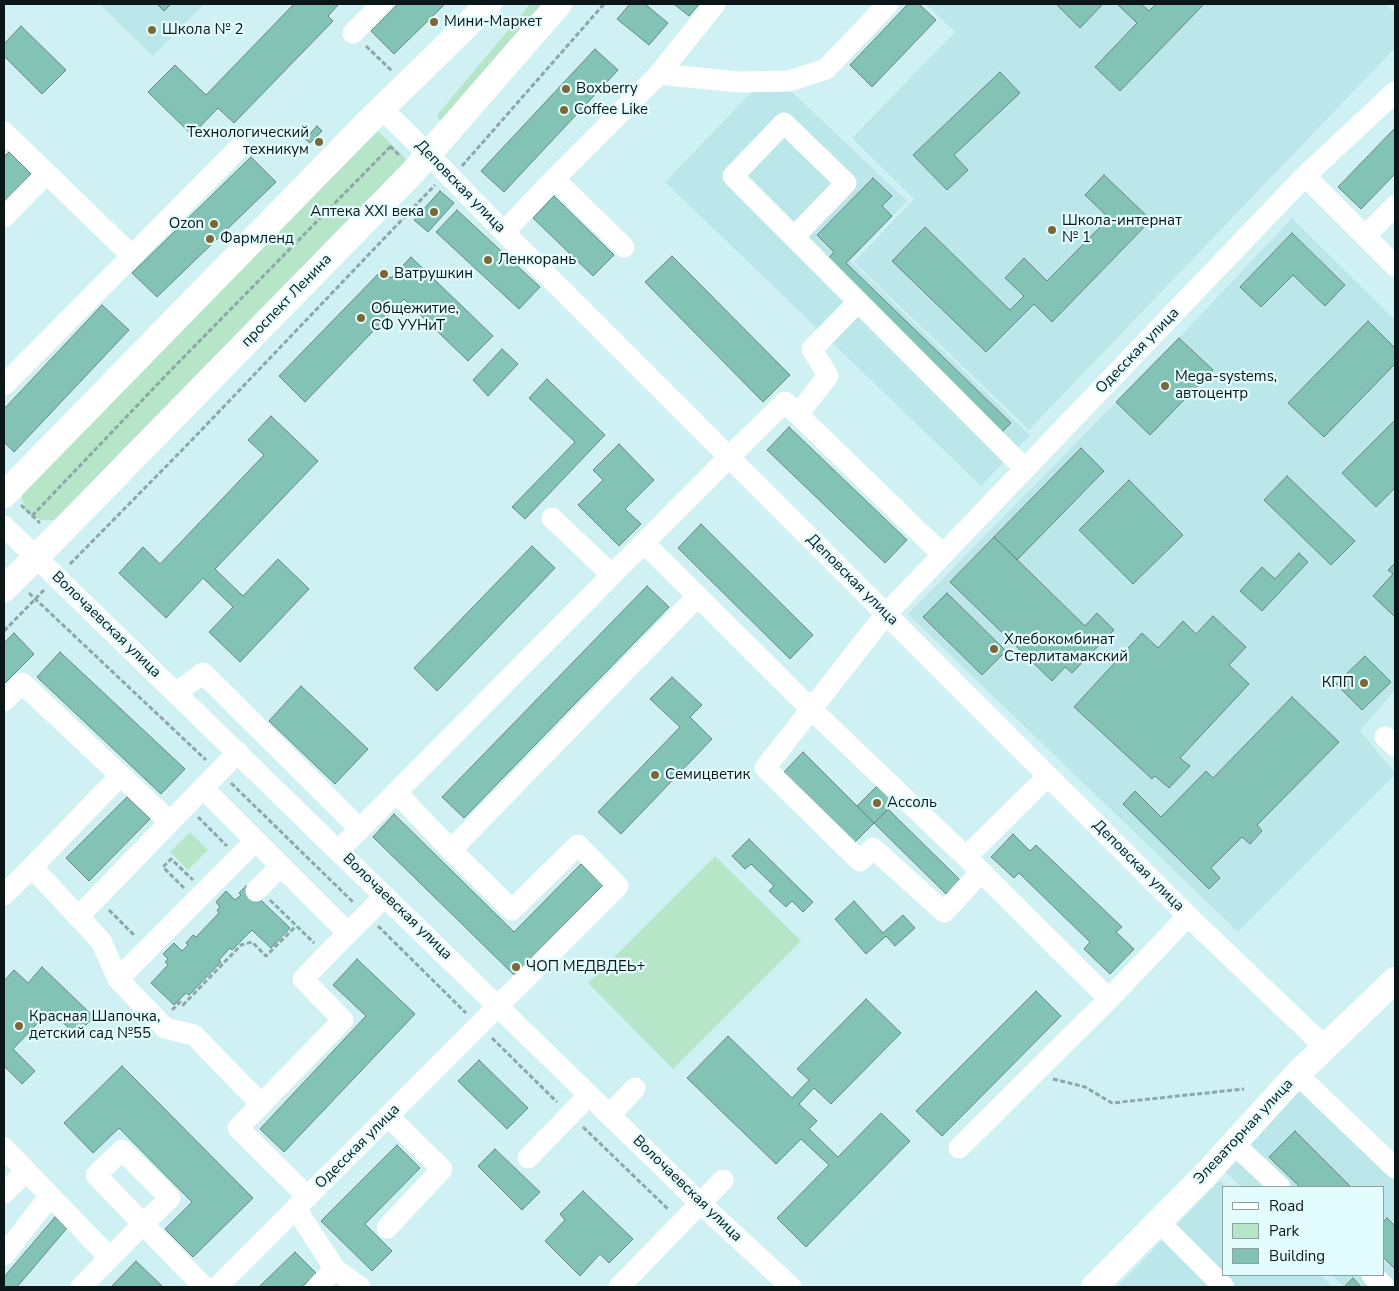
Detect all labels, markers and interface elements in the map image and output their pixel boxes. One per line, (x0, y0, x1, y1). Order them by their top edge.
place label: Мини-Маркет (444, 13, 542, 31)
marker: Мини-Маркет (428, 16, 440, 28)
place label: Школа № 2 (162, 21, 244, 39)
marker: Школа № 2 (146, 24, 158, 36)
place label: Boxberry (576, 80, 638, 98)
marker: Boxberry (560, 83, 572, 95)
place label: Coffee Like (574, 101, 648, 119)
marker: Coffee Like (558, 104, 570, 116)
place label: Технологический техникум (187, 124, 309, 159)
marker: Технологический техникум (313, 136, 325, 148)
street label: Деповская улица (411, 137, 509, 237)
place label: Аптека ХХI века (310, 203, 424, 221)
marker: Аптека ХХI века (428, 206, 440, 218)
place label: Школа-интернат № 1 (1062, 212, 1182, 247)
place label: Ozon (169, 215, 204, 233)
marker: Ozon (208, 218, 220, 230)
marker: Школа-интернат № 1 (1046, 224, 1058, 236)
place label: Фармленд (220, 230, 294, 248)
marker: Фармленд (204, 233, 216, 245)
street label: проспект Ленина (238, 251, 336, 351)
place label: Ленкорань (498, 251, 576, 269)
marker: Ленкорань (482, 254, 494, 266)
place label: Ватрушкин (394, 265, 473, 283)
marker: Ватрушкин (378, 268, 390, 280)
place label: Общежитие, СФ УУНиТ (371, 300, 459, 335)
street label: Одесская улица (1093, 304, 1183, 398)
marker: Общежитие, СФ УУНиТ (355, 312, 367, 324)
place label: Mega-systems, автоцентр (1175, 368, 1277, 403)
marker: Mega-systems, автоцентр (1159, 380, 1171, 392)
street label: Деповская улица (802, 530, 902, 630)
street label: Волочаевская улица (48, 568, 164, 682)
place label: Хлебокомбинат Стерлитамакский (1004, 631, 1128, 666)
marker: Хлебокомбинат Стерлитамакский (988, 643, 1000, 655)
place label: КПП (1322, 674, 1354, 692)
marker: КПП (1358, 677, 1370, 689)
place label: Семицветик (665, 766, 750, 784)
marker: Семицветик (649, 769, 661, 781)
place label: Ассоль (887, 794, 937, 812)
marker: Ассоль (871, 797, 883, 809)
street label: Деповская улица (1088, 816, 1188, 916)
street label: Волочаевская улица (339, 850, 455, 964)
place label: ЧОП МЕДВДЕЬ+ (526, 958, 646, 976)
marker: ЧОП МЕДВДЕЬ+ (510, 961, 522, 973)
place label: Красная Шапочка, детский сад №55 (29, 1008, 160, 1043)
marker: Красная Шапочка, детский сад №55 (13, 1020, 25, 1032)
street label: Элеваторная улица (1190, 1076, 1298, 1188)
street label: Одесская улица (312, 1101, 404, 1193)
street label: Волочаевская улица (629, 1132, 745, 1246)
legend (1222, 1186, 1384, 1276)
text: Road (1269, 1196, 1304, 1216)
text: Park (1269, 1221, 1299, 1241)
text: Building (1269, 1246, 1325, 1266)

